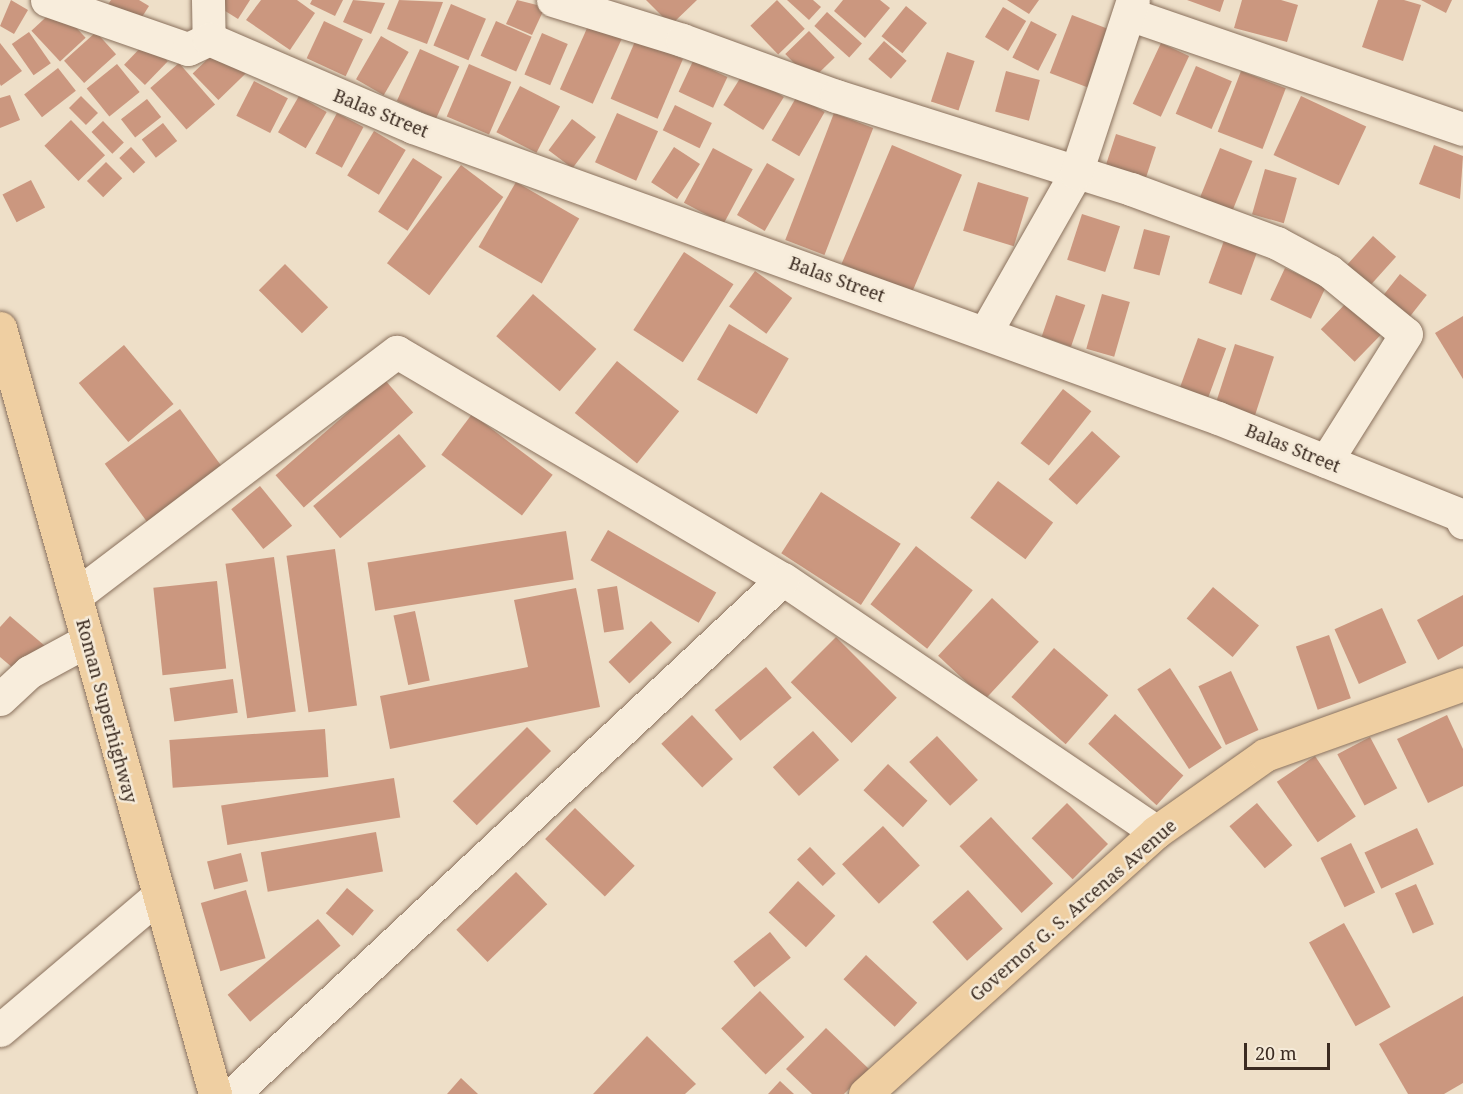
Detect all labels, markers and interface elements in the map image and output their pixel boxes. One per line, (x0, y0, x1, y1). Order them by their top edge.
street label: Balas Street (330, 84, 432, 142)
street label: Balas Street (786, 252, 888, 306)
street label: Balas Street (1242, 419, 1344, 477)
street label: Roman Superhighway (72, 617, 142, 805)
street label: Governor G. S. Arcenas Avenue (965, 814, 1181, 1006)
scale bar (1247, 1031, 1332, 1069)
text: 20 m (1255, 1041, 1297, 1065)

